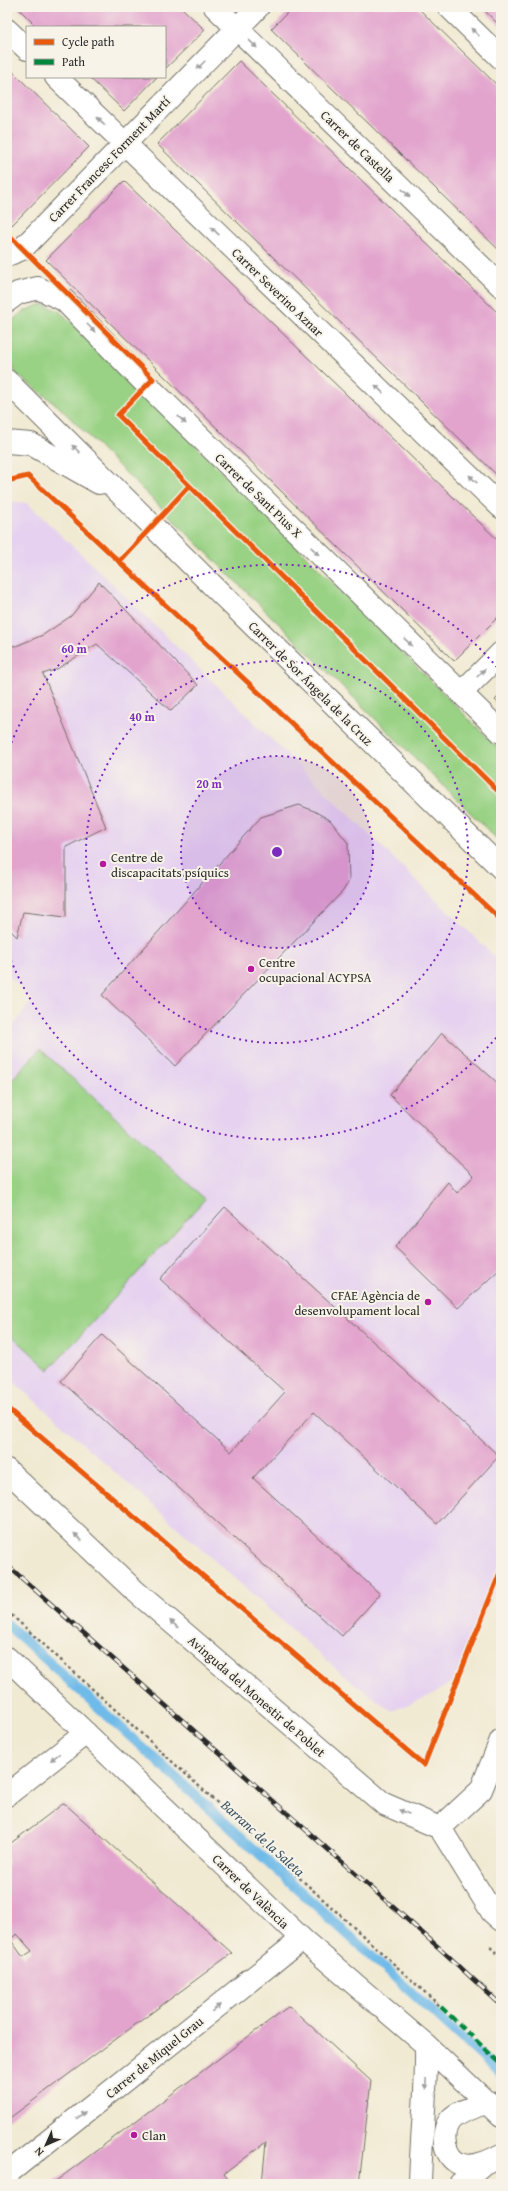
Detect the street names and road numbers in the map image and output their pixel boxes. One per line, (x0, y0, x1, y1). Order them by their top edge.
street label: Carrer Francesc Forment Martí (44, 92, 175, 227)
street label: Carrer de Castella (316, 106, 400, 187)
street label: Carrer Severino Aznar (228, 244, 328, 342)
street label: Carrer de Sant Pius X (211, 449, 307, 542)
street label: Carrer de Sor Ángela de la Cruz (244, 617, 377, 750)
street label: Avinguda del Monestir de Poblet (184, 1631, 330, 1762)
street label: Carrer de València (208, 1850, 294, 1934)
street label: Carrer de Miquel Grau (101, 2012, 207, 2103)

